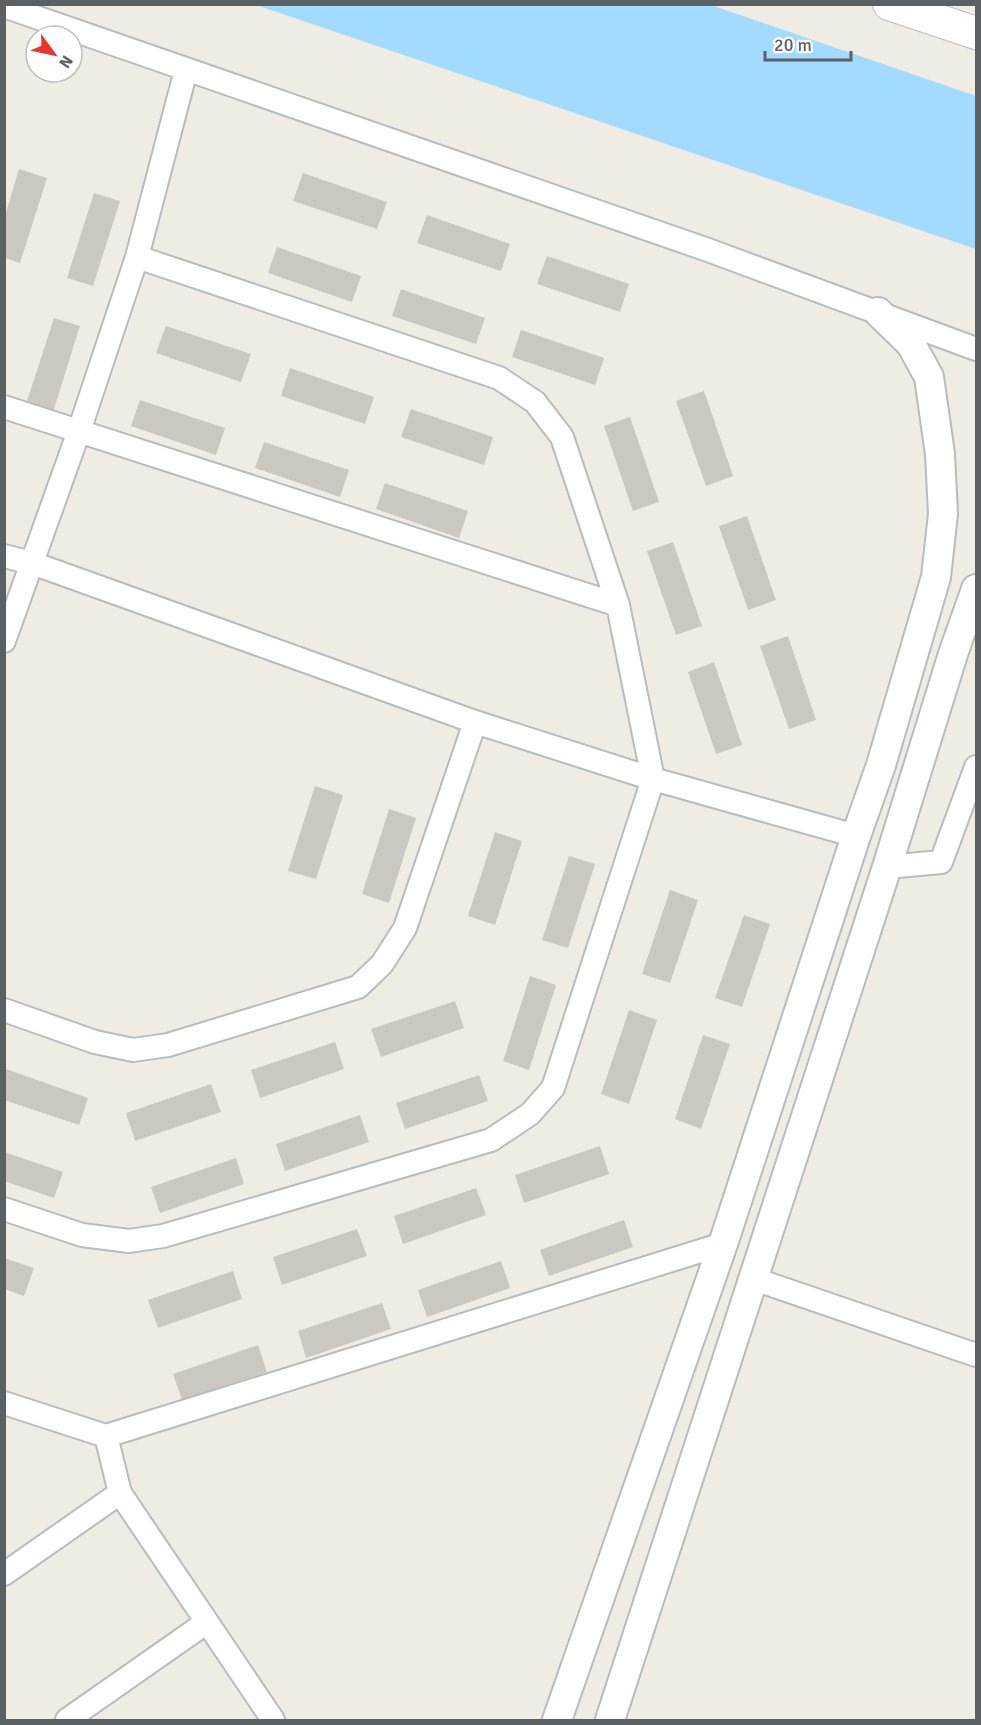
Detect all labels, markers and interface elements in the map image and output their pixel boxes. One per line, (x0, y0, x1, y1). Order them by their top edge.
north arrow (24, 24, 84, 84)
scale bar (765, 24, 850, 62)
text: 20 m (774, 34, 812, 56)
text: N (54, 52, 77, 72)

